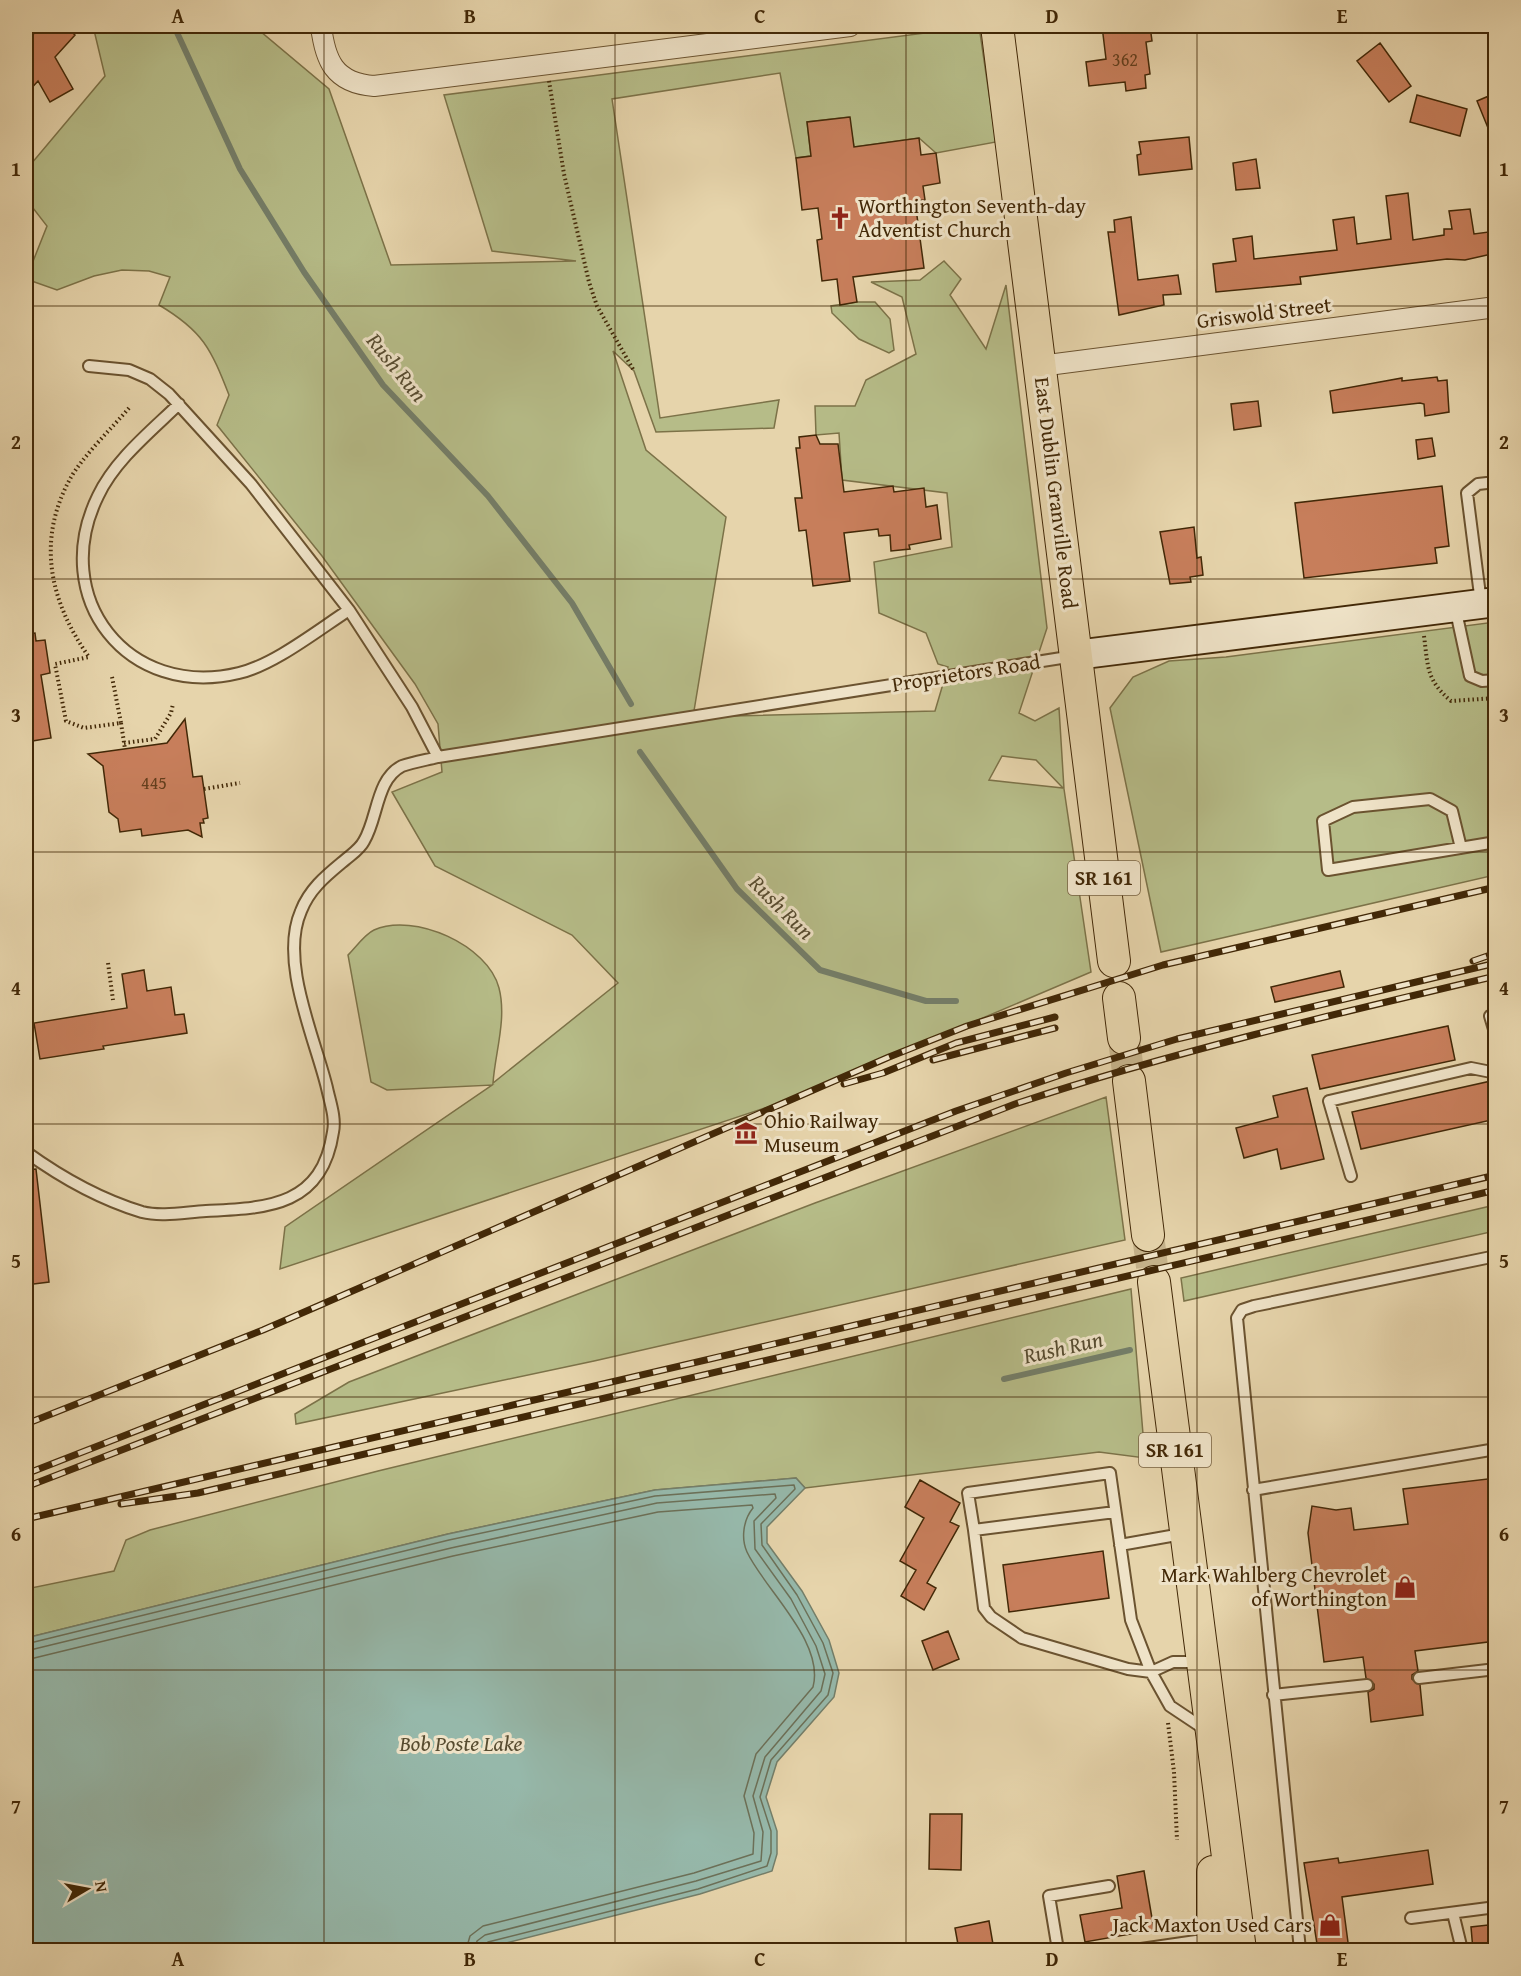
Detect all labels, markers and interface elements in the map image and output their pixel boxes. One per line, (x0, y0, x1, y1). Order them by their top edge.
text: A (172, 1, 185, 30)
text: B (464, 1, 476, 30)
text: C (754, 1, 766, 30)
text: D (1045, 1, 1059, 30)
text: E (1337, 1, 1348, 30)
house number: 362 (1112, 46, 1138, 73)
text: 1 (11, 154, 21, 183)
text: 1 (1499, 154, 1509, 183)
place label: Worthington Seventh-day Adventist Church (858, 190, 1087, 245)
church icon: Worthington Seventh-day Adventist Church (827, 205, 853, 231)
street label: Griswold Street (1195, 289, 1334, 336)
water label: Rush Run (359, 325, 435, 408)
street label: East Dublin Granville Road (1027, 375, 1086, 611)
text: 2 (11, 427, 21, 456)
text: 2 (1499, 427, 1509, 456)
street label: Proprietors Road (890, 645, 1043, 700)
text: 3 (11, 700, 21, 729)
text: 3 (1499, 700, 1509, 729)
house number: 445 (141, 769, 167, 796)
road number: SR 161 (1068, 861, 1140, 895)
water label: Rush Run (741, 866, 822, 947)
text: 4 (11, 973, 21, 1002)
text: 4 (1499, 973, 1509, 1002)
place label: Ohio Railway Museum (764, 1105, 879, 1160)
museum icon: Ohio Railway Museum (733, 1120, 759, 1146)
text: 5 (11, 1246, 21, 1275)
text: 5 (1499, 1246, 1509, 1275)
water label: Rush Run (1019, 1322, 1106, 1372)
road number: SR 161 (1139, 1433, 1211, 1467)
text: 6 (11, 1519, 21, 1548)
text: 6 (1499, 1519, 1509, 1548)
place label: Mark Wahlberg Chevrolet of Worthington (1161, 1559, 1388, 1614)
shop icon: Mark Wahlberg Chevrolet of Worthington (1392, 1574, 1418, 1600)
water label: Bob Poste Lake (399, 1727, 523, 1759)
text: 7 (11, 1791, 21, 1820)
text: 7 (1499, 1791, 1509, 1820)
north arrow (57, 1859, 117, 1919)
text: N (89, 1879, 115, 1894)
place label: Jack Maxton Used Cars (1110, 1909, 1312, 1940)
shop icon: Jack Maxton Used Cars (1317, 1912, 1343, 1938)
text: A (172, 1944, 185, 1973)
text: B (464, 1944, 476, 1973)
text: C (754, 1944, 766, 1973)
text: D (1045, 1944, 1059, 1973)
text: E (1337, 1944, 1348, 1973)

